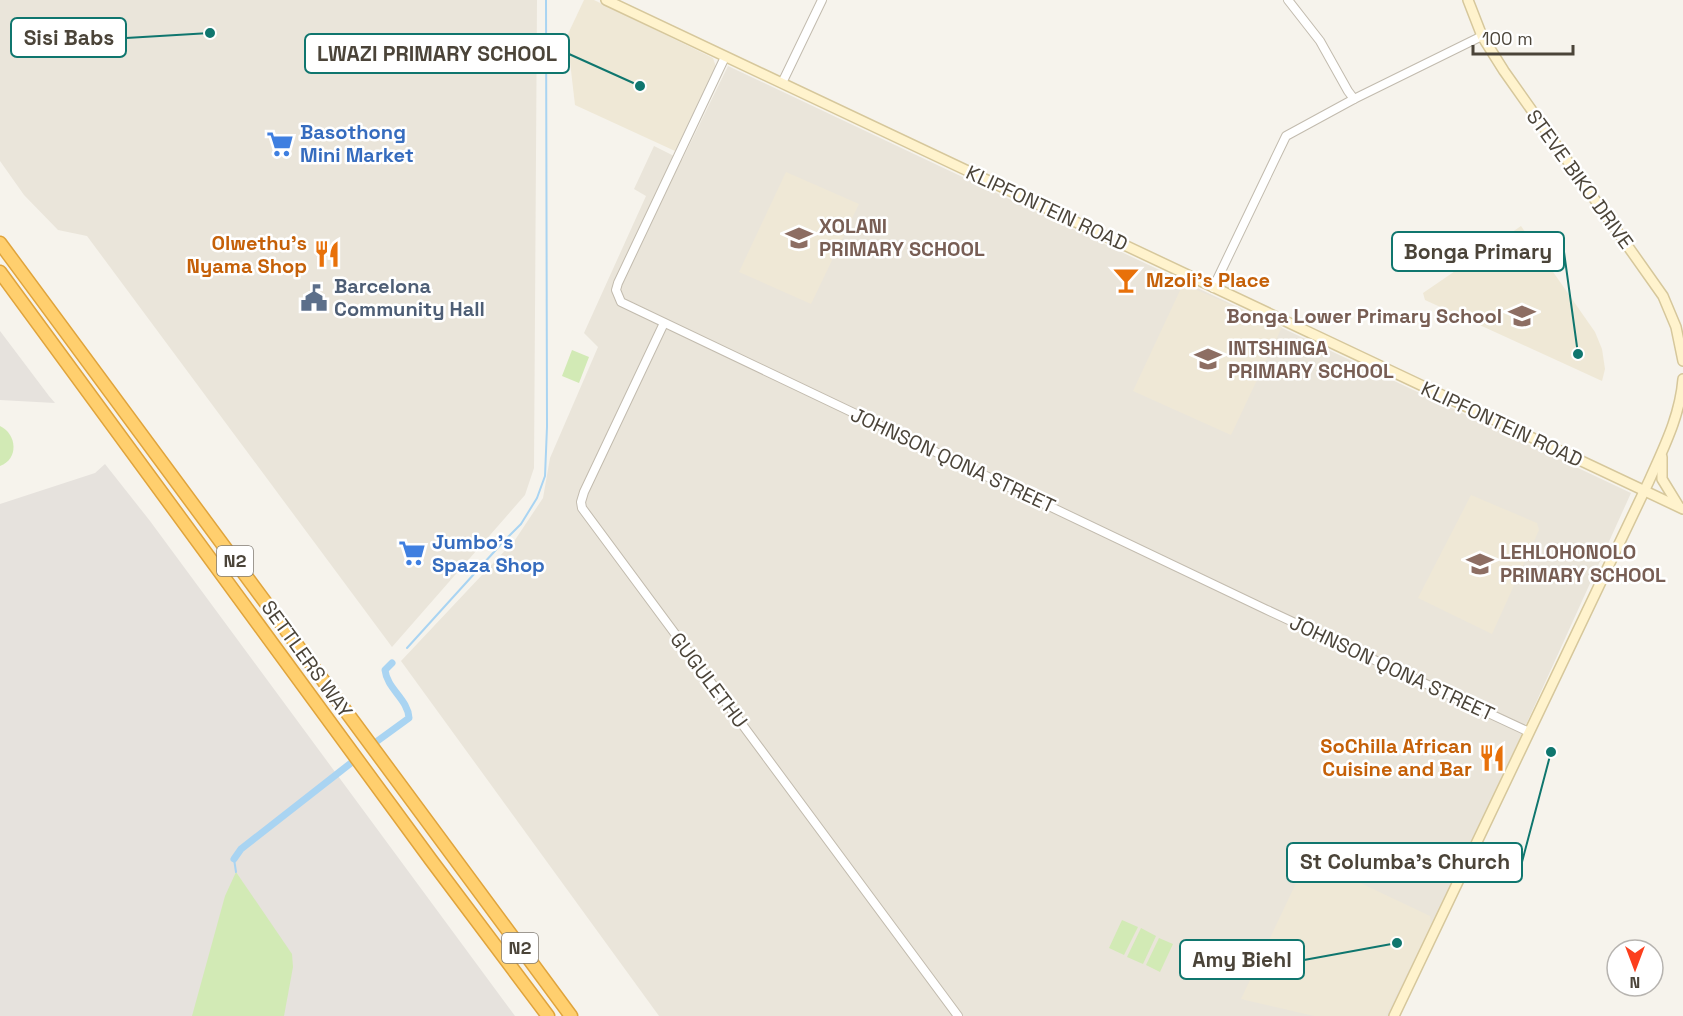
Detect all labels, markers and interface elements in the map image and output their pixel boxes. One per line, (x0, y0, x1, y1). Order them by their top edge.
callout: Sisi Babs (11, 18, 126, 57)
scale bar (1473, 18, 1574, 56)
text: Sisi Babs (24, 24, 114, 51)
text: 100 m (1482, 27, 1533, 50)
callout: LWAZI PRIMARY SCHOOL (305, 34, 569, 73)
text: LWAZI PRIMARY SCHOOL (317, 40, 557, 67)
street label: STEVE BIKO DRIVE (1521, 104, 1639, 254)
place label: Basothong Mini Market (300, 119, 414, 168)
supermarket icon: Basothong Mini Market (265, 129, 295, 159)
street label: KLIPFONTEIN ROAD (962, 159, 1132, 257)
place label: XOLANI PRIMARY SCHOOL (819, 213, 985, 262)
school or university icon: XOLANI PRIMARY SCHOOL (784, 223, 814, 253)
place label: Olwethu's Nyama Shop (187, 230, 307, 279)
callout: Bonga Primary (1392, 232, 1564, 271)
text: Bonga Primary (1404, 238, 1552, 265)
restaurant icon: Olwethu's Nyama Shop (312, 239, 342, 269)
bar icon: Mzoli's Place (1111, 265, 1141, 295)
place label: Mzoli's Place (1146, 267, 1270, 293)
place label: Barcelona Community Hall (334, 273, 485, 322)
public building icon: Barcelona Community Hall (299, 283, 329, 313)
school or university icon: Bonga Lower Primary School (1507, 301, 1537, 331)
place label: Bonga Lower Primary School (1226, 303, 1502, 329)
place label: INTSHINGA PRIMARY SCHOOL (1228, 335, 1394, 384)
school or university icon: INTSHINGA PRIMARY SCHOOL (1193, 344, 1223, 374)
street label: KLIPFONTEIN ROAD (1417, 375, 1587, 473)
street label: JOHNSON QONA STREET (846, 401, 1060, 519)
place label: Jumbo's Spaza Shop (432, 529, 545, 578)
supermarket icon: Jumbo's Spaza Shop (397, 538, 427, 568)
place label: LEHLOHONOLO PRIMARY SCHOOL (1500, 539, 1666, 588)
road number: N2 (217, 546, 253, 576)
school or university icon: LEHLOHONOLO PRIMARY SCHOOL (1465, 549, 1495, 579)
street label: SETTLERS WAY (256, 595, 358, 723)
street label: JOHNSON QONA STREET (1285, 609, 1499, 727)
street label: GUGULETHU (664, 627, 754, 733)
place label: SoChilla African Cuisine and Bar (1320, 733, 1472, 782)
restaurant icon: SoChilla African Cuisine and Bar (1477, 743, 1507, 773)
callout: St Columba's Church (1287, 843, 1522, 882)
text: St Columba's Church (1300, 848, 1510, 875)
road number: N2 (502, 933, 538, 963)
north arrow (1605, 938, 1665, 998)
callout: Amy Biehl (1180, 940, 1304, 979)
text: Amy Biehl (1192, 946, 1292, 973)
text: N (1630, 972, 1640, 993)

